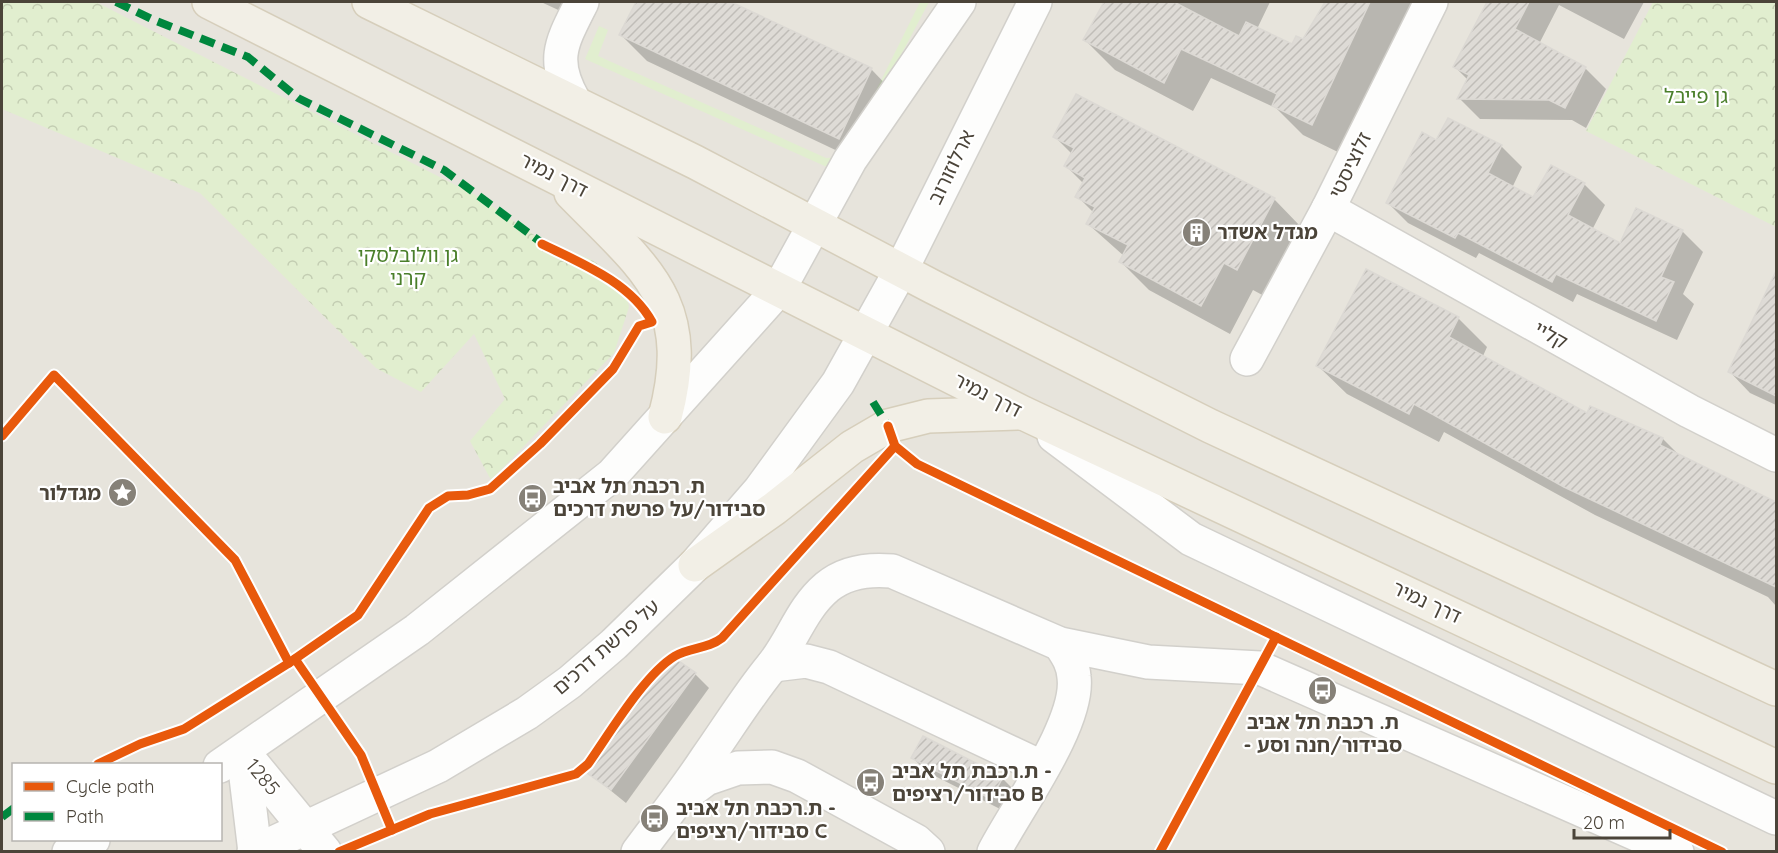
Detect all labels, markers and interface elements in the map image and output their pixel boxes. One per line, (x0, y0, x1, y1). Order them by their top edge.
park label: גן פייבל (1664, 83, 1728, 108)
street label: ארלוזורוב (922, 125, 979, 208)
street label: זלוציסטי (1323, 127, 1376, 202)
street label: דרך נמיר (516, 147, 593, 202)
building icon: מגדל אשדר (1180, 216, 1212, 248)
place label: מגדל אשדר (1217, 219, 1318, 244)
park label: גן וולובלסקי קרני (358, 242, 459, 290)
street label: קליי (1530, 315, 1573, 354)
street label: דרך נמיר (950, 367, 1027, 422)
place label: ת. רכבת תל אביב סבידור/על פרשת דרכים (553, 473, 766, 521)
place icon: מגדלור (106, 477, 138, 509)
place label: מגדלור (39, 480, 101, 505)
bus stop icon: ת. רכבת תל אביב סבידור/על פרשת דרכים (516, 482, 548, 514)
street label: דרך נמיר (1389, 575, 1466, 628)
street label: על פרשת דרכים (547, 593, 664, 700)
bus stop icon: ת. רכבת תל אביב - סבידור/חנה וסע (1307, 675, 1339, 707)
place label: ת. רכבת תל אביב - סבידור/חנה וסע (1244, 709, 1402, 757)
street label: 1285 (241, 753, 286, 800)
place label: ת.רכבת תל אביב - סבידור/רציפים B (892, 758, 1052, 806)
legend (12, 763, 222, 841)
bus stop icon: ת.רכבת תל אביב - סבידור/רציפים B (855, 766, 887, 798)
text: Cycle path (66, 775, 154, 798)
place label: ת.רכבת תל אביב - סבידור/רציפים C (676, 795, 836, 843)
scale bar (1574, 802, 1670, 840)
bus stop icon: ת.רכבת תל אביב - סבידור/רציפים C (639, 803, 671, 835)
text: Path (66, 805, 104, 828)
text: 20 m (1583, 811, 1625, 834)

